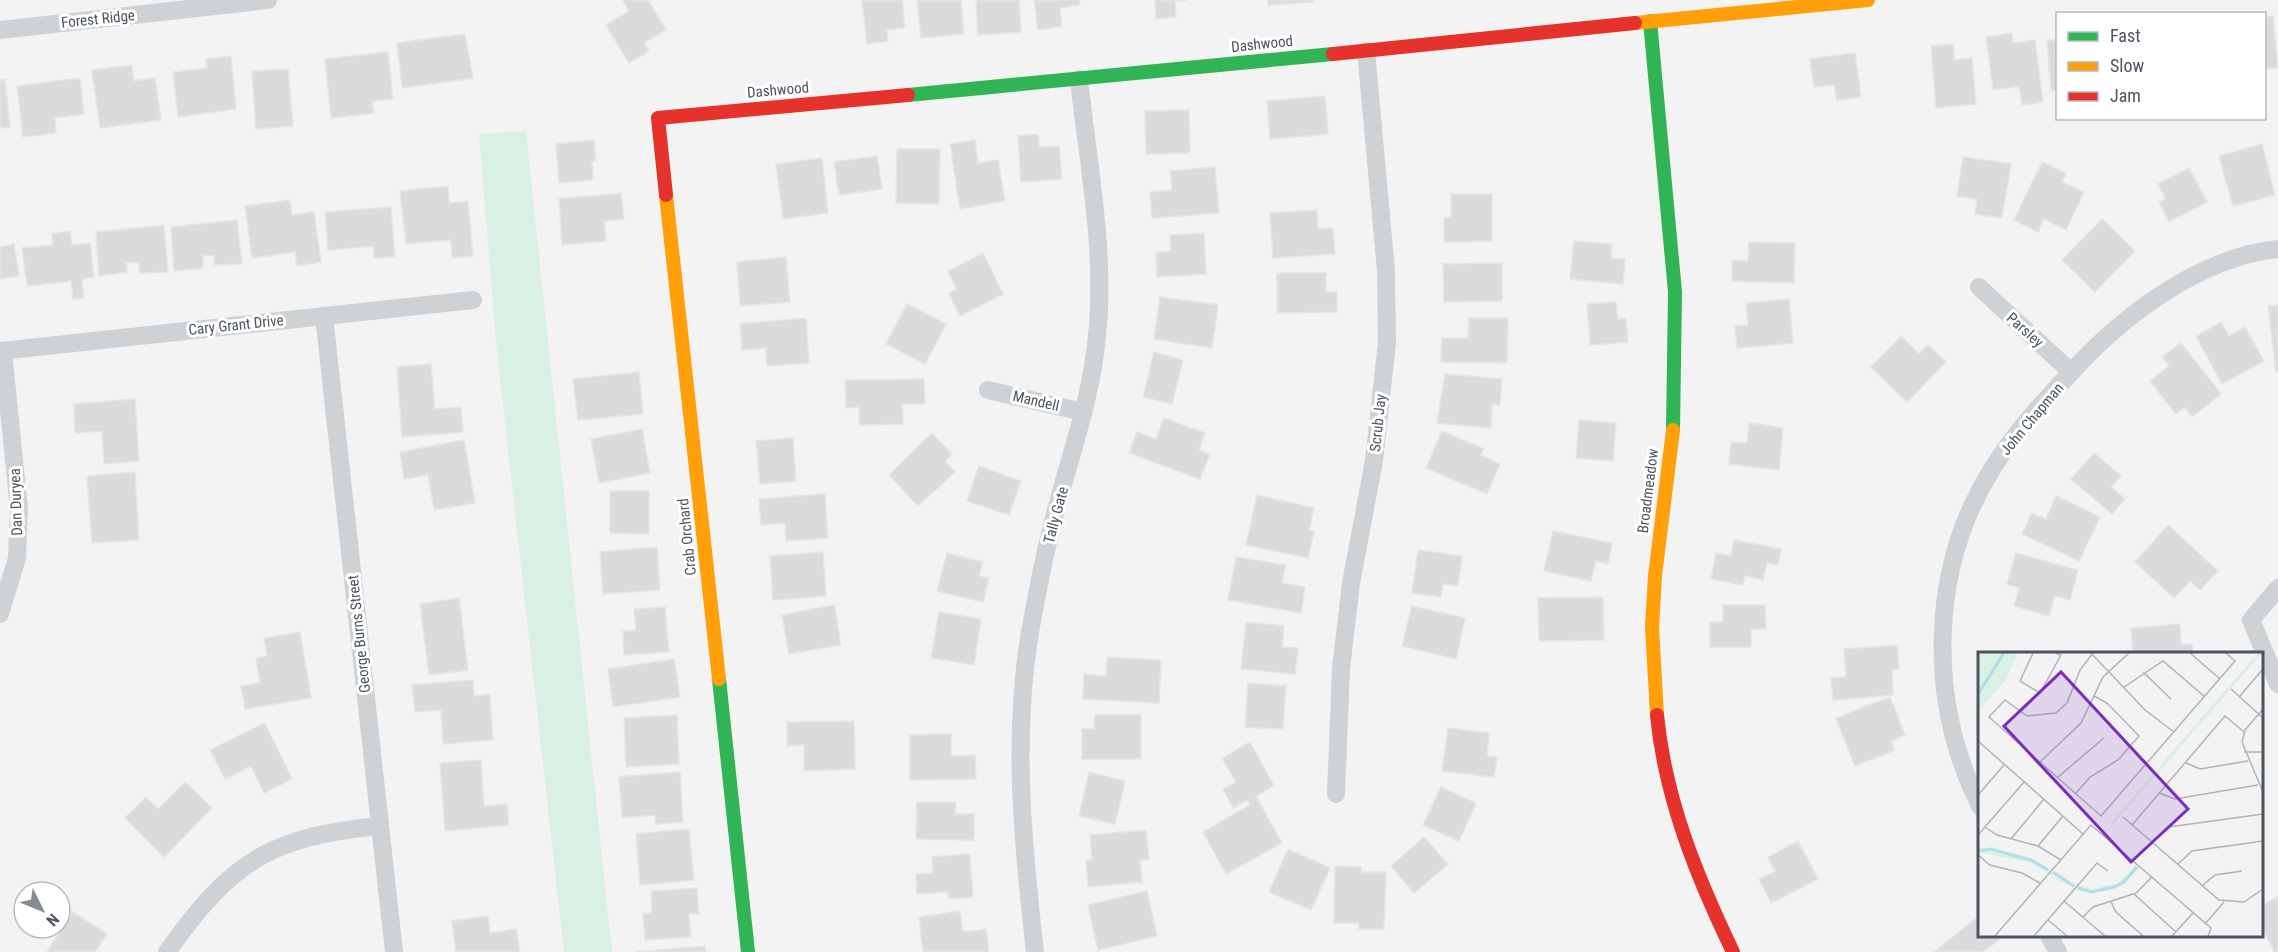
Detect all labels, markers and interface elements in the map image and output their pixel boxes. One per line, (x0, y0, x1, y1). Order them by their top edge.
street label: Forest Ridge (60, 6, 136, 32)
legend (2056, 12, 2266, 120)
text: Fast (2110, 25, 2141, 46)
street label: Dashwood (1230, 32, 1294, 56)
text: Slow (2110, 55, 2145, 76)
street label: Dashwood (746, 78, 810, 102)
text: Jam (2110, 85, 2141, 106)
street label: Parsley (2003, 309, 2047, 351)
street label: Cary Grant Drive (188, 311, 284, 339)
street label: John Chapman (1997, 379, 2067, 459)
street label: Mandell (1011, 387, 1061, 415)
street label: Scrub Jay (1366, 393, 1390, 453)
street label: Broadmeadow (1634, 447, 1662, 534)
street label: Dan Duryea (6, 468, 26, 536)
street label: Tally Gate (1040, 485, 1072, 545)
street label: Crab Orchard (674, 498, 700, 576)
street label: George Burns Street (344, 574, 374, 694)
inset map (1978, 652, 2263, 937)
north arrow (12, 880, 72, 940)
text: N (42, 910, 63, 930)

